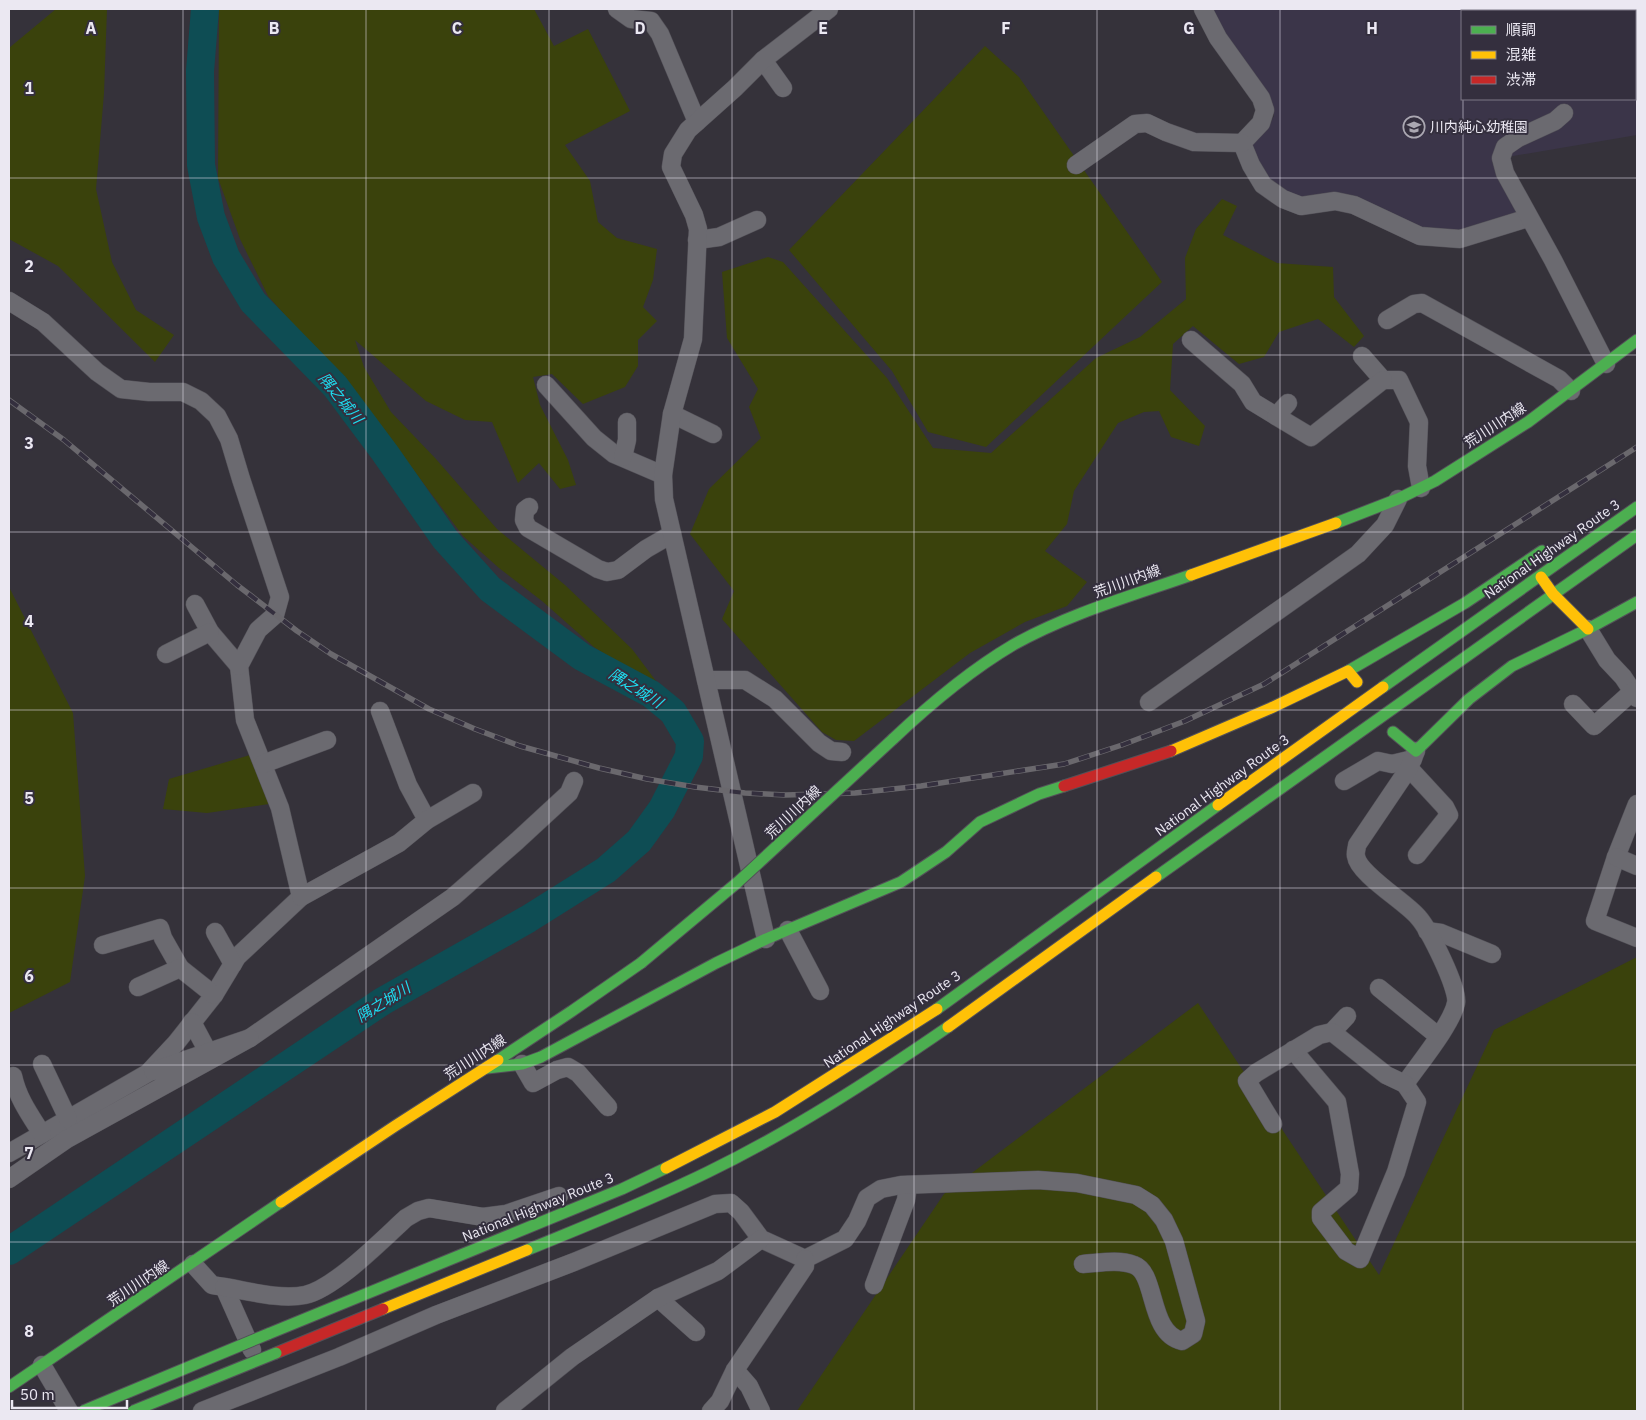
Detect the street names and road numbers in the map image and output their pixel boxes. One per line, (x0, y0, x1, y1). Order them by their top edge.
street label: 荒川川内線 (1461, 398, 1529, 452)
street label: National Highway Route 3 (1481, 495, 1623, 603)
street label: 荒川川内線 (1091, 561, 1163, 601)
street label: National Highway Route 3 (1151, 730, 1293, 840)
street label: 荒川川内線 (761, 782, 825, 842)
street label: National Highway Route 3 (820, 966, 964, 1072)
street label: 荒川川内線 (441, 1030, 509, 1084)
street label: National Highway Route 3 (460, 1168, 616, 1246)
street label: 荒川川内線 (104, 1256, 172, 1310)

